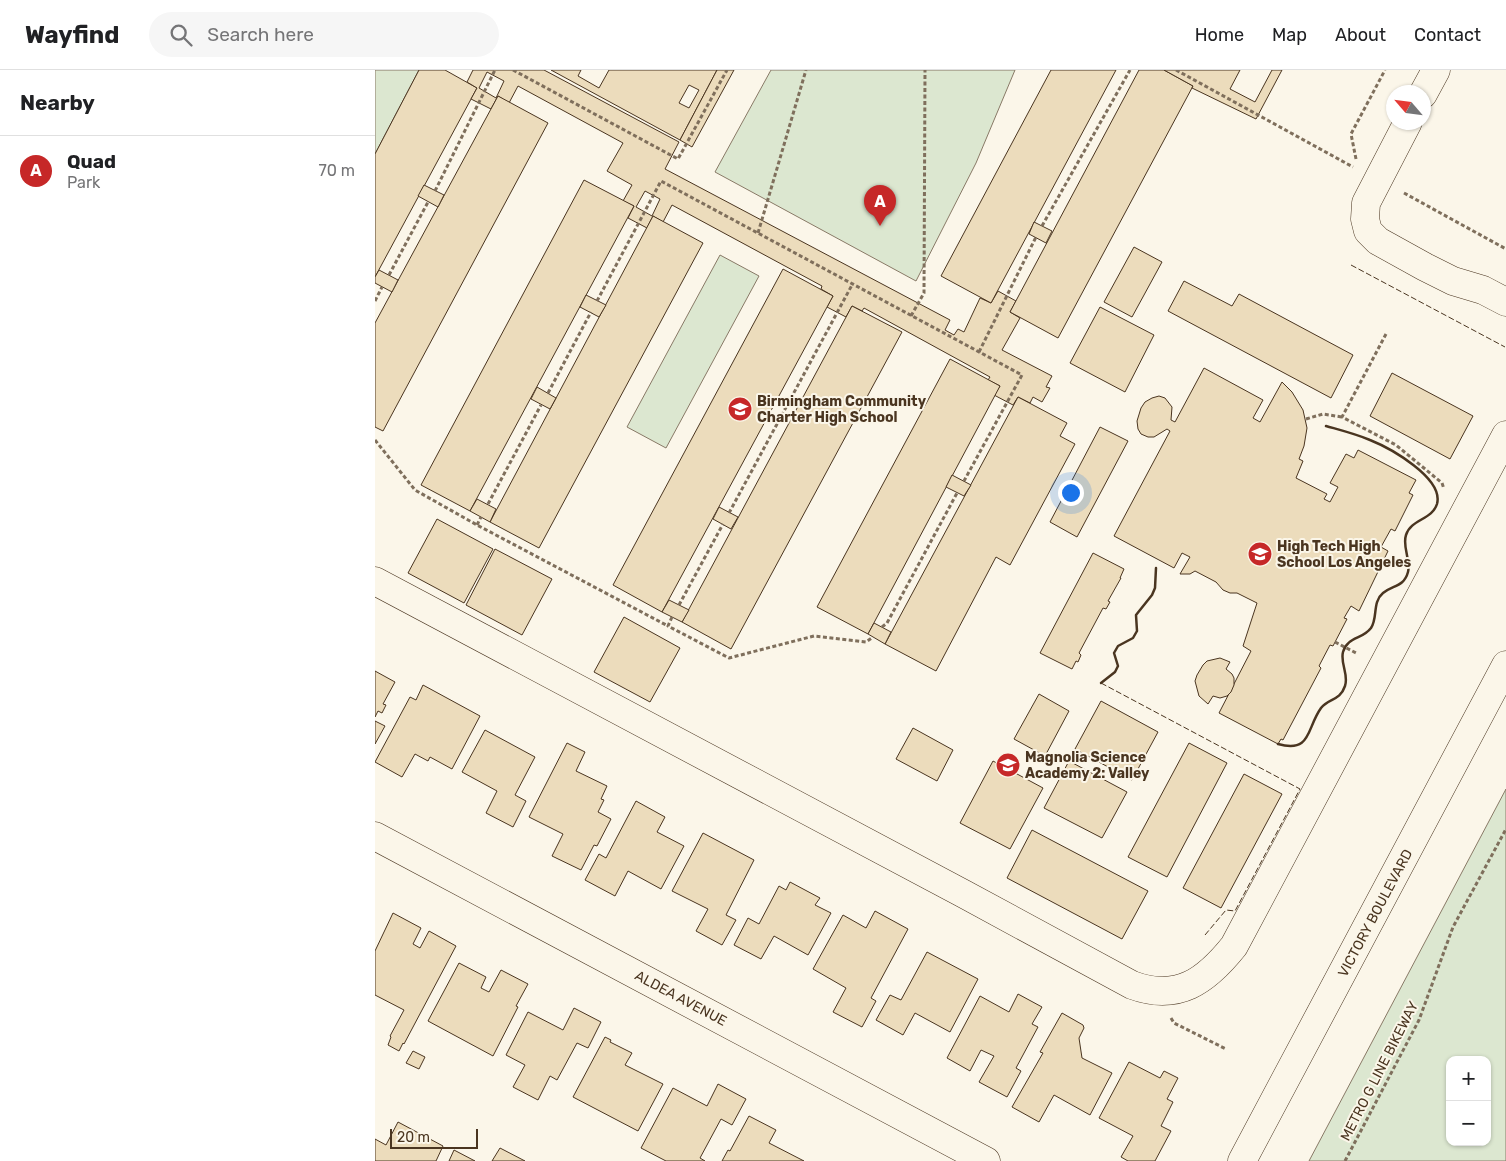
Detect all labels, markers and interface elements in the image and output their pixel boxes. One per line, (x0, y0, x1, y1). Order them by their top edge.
search box (149, 12, 499, 57)
text: Wayfind (25, 21, 119, 49)
icon: search (167, 21, 195, 49)
text: Search here (207, 23, 314, 46)
text: Home (1195, 24, 1244, 46)
text: Map (1272, 24, 1307, 46)
text: About (1335, 24, 1386, 46)
text: Contact (1414, 24, 1481, 46)
north arrow (1386, 85, 1431, 130)
text: Nearby (20, 90, 95, 115)
text: Quad (67, 150, 116, 173)
text: A (30, 161, 42, 180)
text: 70 m (318, 161, 355, 180)
text: Park (67, 173, 100, 192)
pin: A (864, 185, 896, 226)
place label: Birmingham Community Charter High School (757, 393, 927, 426)
school or university icon: Birmingham Community Charter High School (727, 396, 753, 422)
your location (1058, 480, 1084, 506)
place label: High Tech High School Los Angeles (1277, 538, 1411, 571)
school or university icon: High Tech High School Los Angeles (1247, 541, 1273, 567)
place label: Magnolia Science Academy 2: Valley (1025, 749, 1150, 782)
school or university icon: Magnolia Science Academy 2: Valley (995, 752, 1021, 778)
street label: VICTORY BOULEVARD (1335, 846, 1416, 980)
street label: ALDEA AVENUE (632, 967, 730, 1030)
street label: METRO G LINE BIKEWAY (1337, 999, 1422, 1144)
map controls (1446, 1056, 1491, 1146)
button: + (1446, 1056, 1491, 1101)
button: − (1446, 1101, 1491, 1146)
scale bar (390, 1126, 477, 1149)
text: 20 m (397, 1129, 430, 1146)

